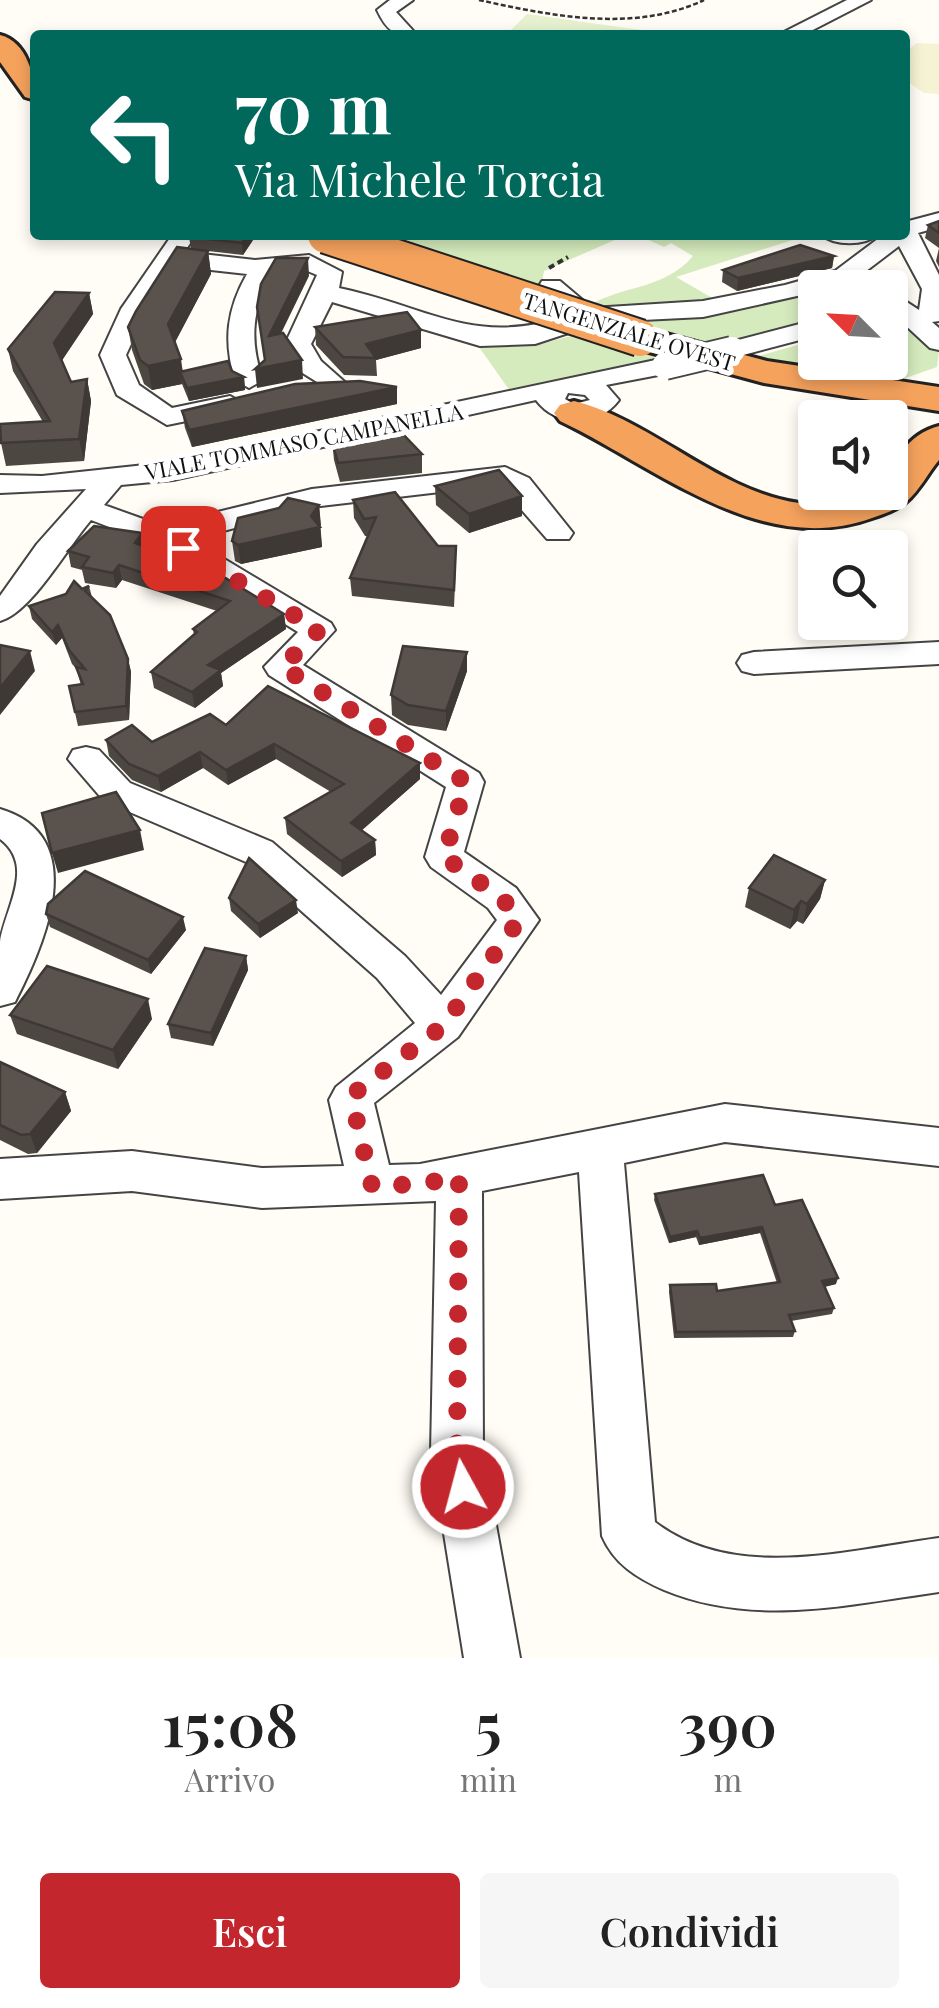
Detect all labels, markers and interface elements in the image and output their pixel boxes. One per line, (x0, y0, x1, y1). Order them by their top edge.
text: 70 m (235, 58, 392, 152)
icon: left (70, 70, 200, 200)
text: Via Michele Torcia (235, 148, 604, 208)
north arrow (798, 270, 908, 380)
map controls (798, 270, 908, 640)
street label: TANGENZIALE OVEST (520, 284, 739, 378)
street label: VIALE TOMMASO CAMPANELLA (141, 395, 466, 487)
button: sound (798, 400, 908, 510)
pin (141, 506, 226, 591)
icon: arrive (156, 521, 211, 576)
button: search (798, 530, 908, 640)
position arrow (411, 1435, 515, 1539)
text: 15:08 (162, 1682, 298, 1762)
text: 5 (475, 1682, 502, 1762)
text: 390 (679, 1682, 777, 1762)
text: Arrivo (184, 1757, 275, 1800)
text: min (460, 1757, 517, 1800)
text: m (714, 1757, 742, 1800)
button: Esci (40, 1873, 460, 1988)
button: Condividi (480, 1873, 899, 1988)

